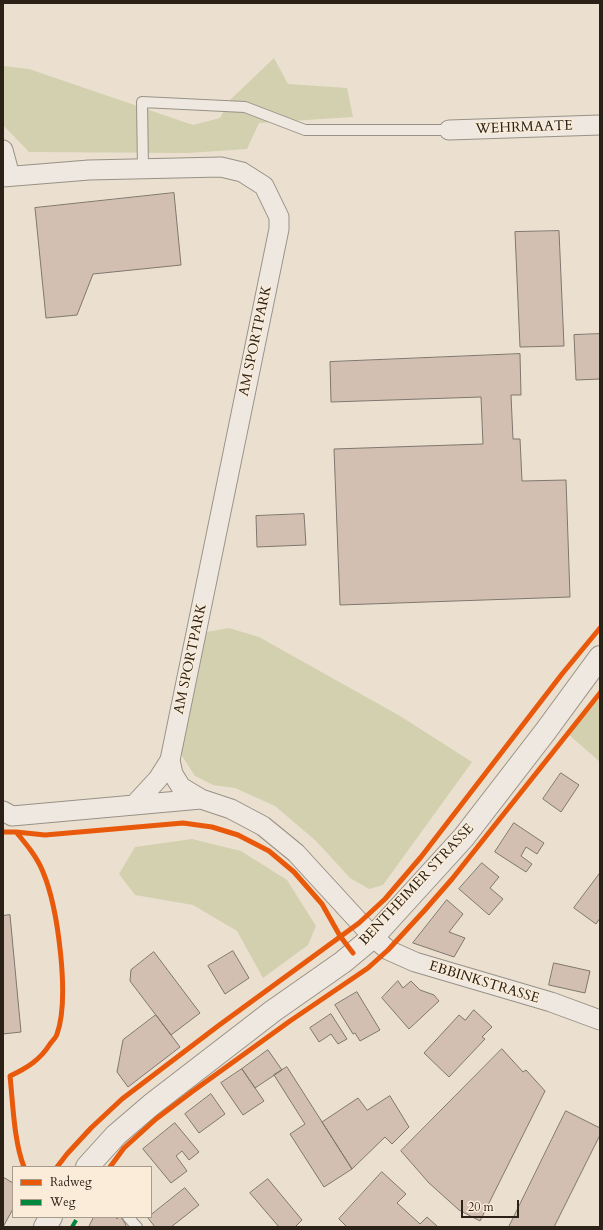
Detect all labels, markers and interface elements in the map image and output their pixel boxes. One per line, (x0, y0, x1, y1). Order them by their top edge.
street label: WEHRMAATE (475, 118, 573, 138)
street label: AM SPORTPARK (236, 284, 276, 398)
street label: AM SPORTPARK (171, 602, 211, 716)
street label: BENTHEIMER STRASSE (356, 821, 478, 949)
street label: EBBINKSTRASSE (427, 958, 541, 1008)
legend (12, 1166, 152, 1218)
text: Radweg (50, 1174, 92, 1190)
scale bar (463, 1192, 521, 1218)
text: Weg (50, 1194, 75, 1210)
text: 20 m (468, 1199, 494, 1215)

